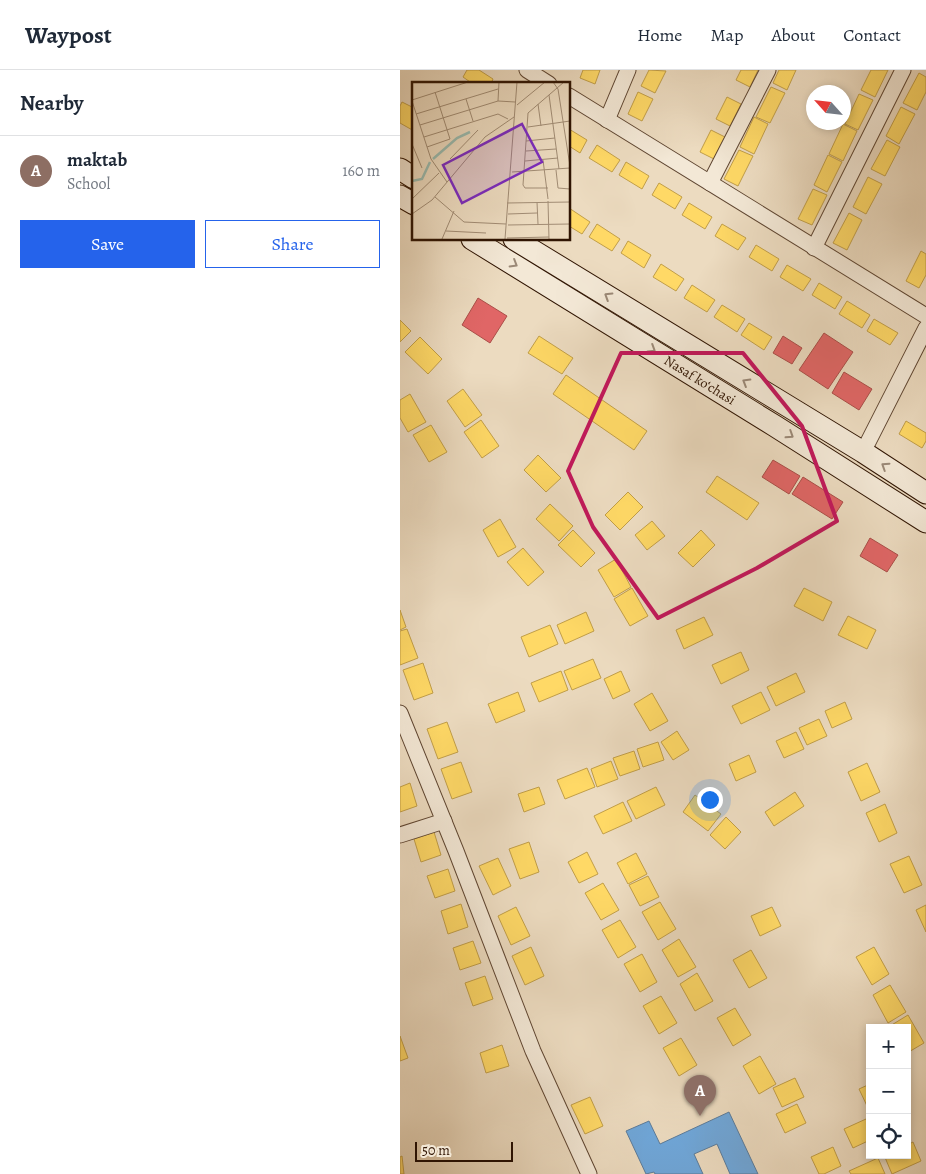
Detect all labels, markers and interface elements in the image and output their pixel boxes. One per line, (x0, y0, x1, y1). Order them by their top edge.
text: Waypost (25, 19, 112, 51)
text: Home (637, 23, 682, 47)
text: Map (710, 23, 743, 47)
text: About (771, 23, 815, 47)
text: Contact (843, 23, 901, 47)
inset map (412, 82, 570, 240)
north arrow (806, 85, 851, 130)
text: Nearby (20, 89, 83, 117)
text: maktab (67, 147, 127, 173)
text: A (31, 160, 41, 182)
text: 160 m (342, 160, 380, 182)
text: School (67, 173, 110, 195)
button: Save (20, 220, 195, 268)
button: Share (205, 220, 380, 268)
one-way arrow (508, 258, 517, 268)
one-way arrow (605, 293, 614, 303)
one-way arrow (647, 343, 656, 353)
street label: Nasaf ko‘chasi (661, 350, 739, 409)
one-way arrow (743, 378, 752, 388)
one-way arrow (785, 429, 794, 439)
one-way arrow (881, 463, 890, 473)
your location (697, 787, 723, 813)
map controls (866, 1024, 911, 1159)
button: + (866, 1024, 911, 1069)
button: − (866, 1069, 911, 1114)
pin: A (684, 1075, 716, 1116)
button: locate (866, 1114, 911, 1159)
scale bar (415, 1139, 512, 1162)
text: 50 m (422, 1141, 450, 1160)

